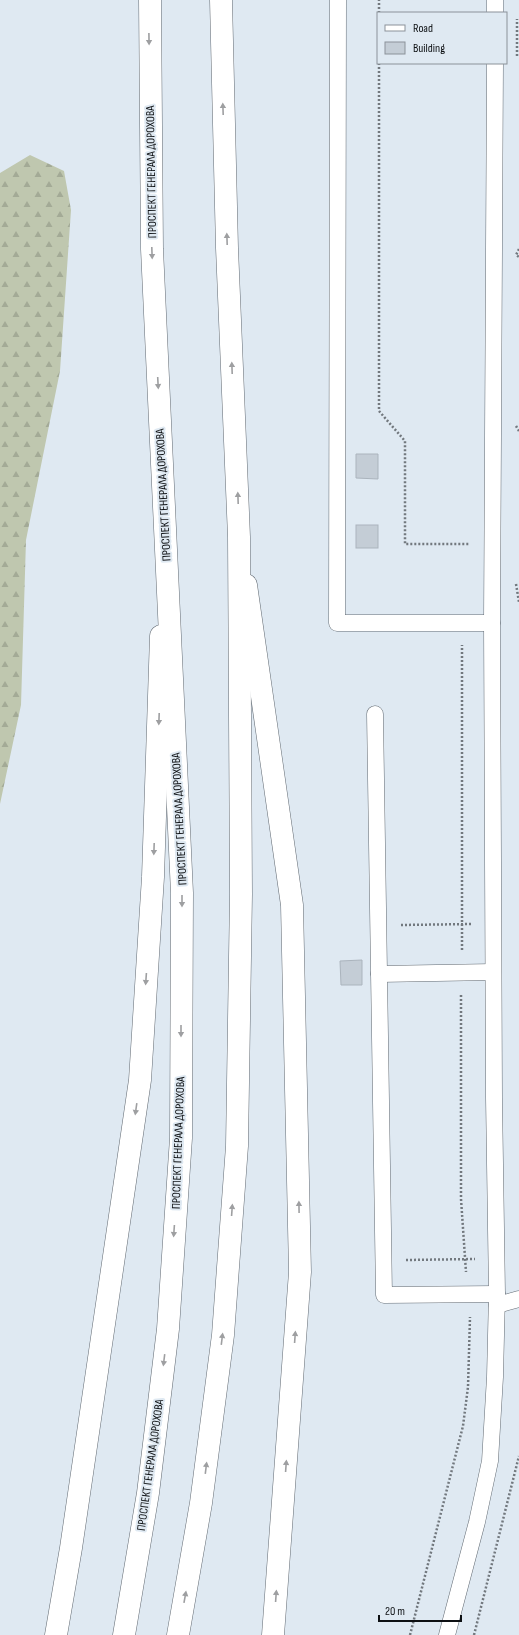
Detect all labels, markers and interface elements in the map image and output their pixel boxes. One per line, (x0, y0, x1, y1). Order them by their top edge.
legend (377, 12, 507, 64)
text: Road (413, 21, 433, 36)
one-way arrow (146, 33, 152, 46)
text: Building (413, 41, 445, 56)
one-way arrow (220, 102, 226, 115)
street label: ПРОСПЕКТ ГЕНЕРАЛА ДОРОХОВА (143, 105, 160, 238)
one-way arrow (224, 232, 230, 245)
one-way arrow (149, 247, 155, 260)
one-way arrow (229, 362, 236, 374)
one-way arrow (155, 377, 161, 390)
street label: ПРОСПЕКТ ГЕНЕРАЛА ДОРОХОВА (152, 428, 174, 562)
one-way arrow (234, 492, 241, 504)
one-way arrow (155, 713, 162, 725)
street label: ПРОСПЕКТ ГЕНЕРАЛА ДОРОХОВА (168, 752, 190, 886)
one-way arrow (151, 843, 157, 856)
one-way arrow (179, 895, 185, 908)
one-way arrow (143, 973, 150, 985)
one-way arrow (178, 1025, 184, 1038)
street label: ПРОСПЕКТ ГЕНЕРАЛА ДОРОХОВА (169, 1076, 188, 1210)
one-way arrow (133, 1103, 139, 1115)
one-way arrow (296, 1200, 302, 1213)
one-way arrow (229, 1204, 236, 1216)
one-way arrow (171, 1225, 178, 1237)
one-way arrow (292, 1331, 299, 1343)
one-way arrow (219, 1333, 225, 1345)
one-way arrow (161, 1354, 167, 1366)
street label: ПРОСПЕКТ ГЕНЕРАЛА ДОРОХОВА (134, 1398, 167, 1532)
one-way arrow (282, 1460, 289, 1472)
one-way arrow (203, 1462, 209, 1474)
one-way arrow (273, 1590, 280, 1602)
one-way arrow (182, 1591, 188, 1603)
scale bar (379, 1597, 461, 1623)
text: 20 m (385, 1604, 405, 1619)

